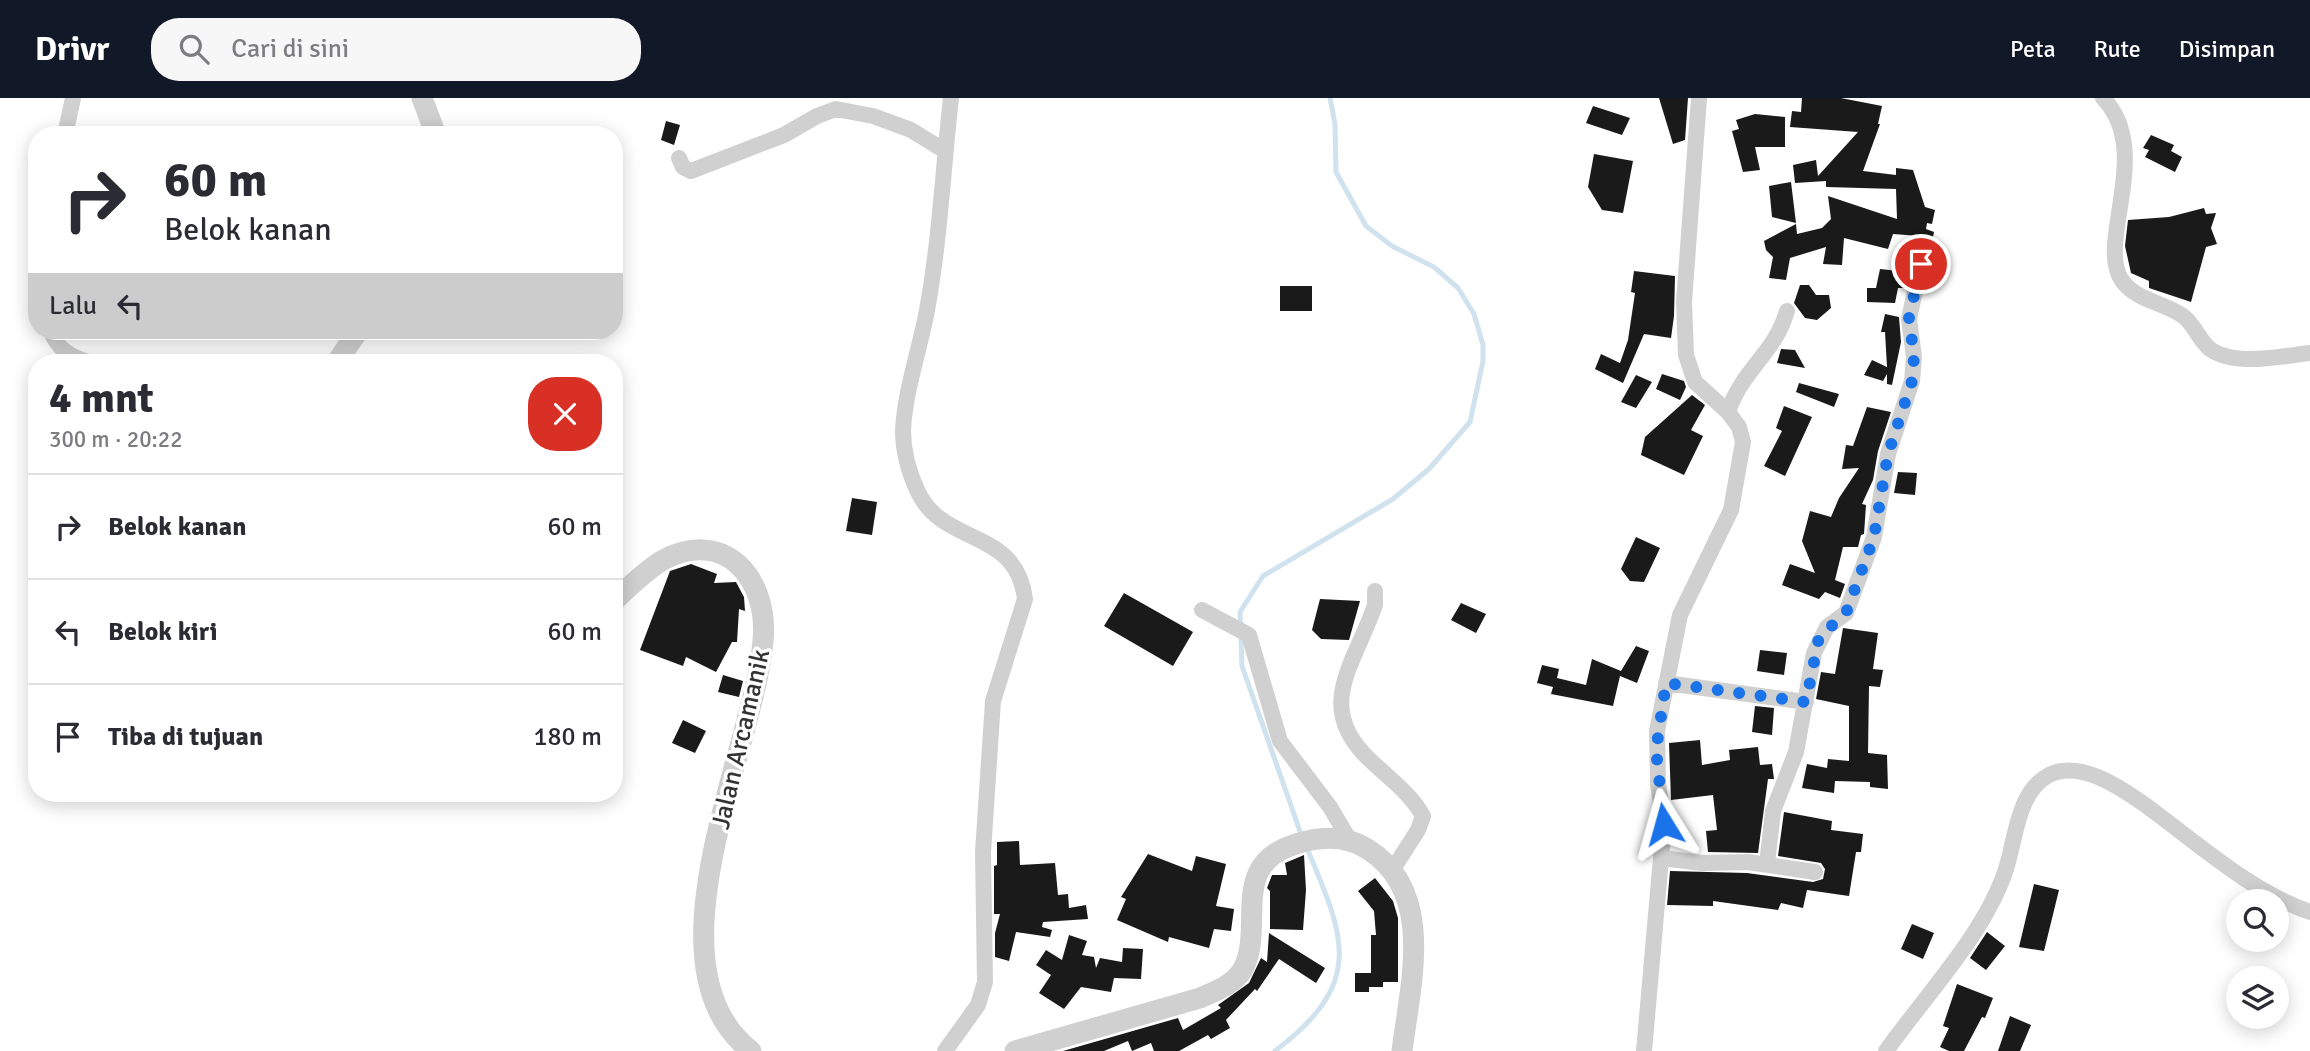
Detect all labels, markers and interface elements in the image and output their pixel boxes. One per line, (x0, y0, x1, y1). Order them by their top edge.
search box (151, 18, 641, 81)
text: Drivr (35, 29, 109, 70)
icon: search (175, 30, 213, 68)
text: Cari di sini (231, 33, 349, 65)
text: Peta (2010, 34, 2056, 64)
text: Rute (2094, 34, 2141, 64)
text: Disimpan (2179, 34, 2275, 64)
text: 60 m (164, 150, 267, 210)
icon: right (49, 154, 140, 245)
text: Belok kanan (164, 210, 332, 249)
pin (1891, 234, 1951, 294)
icon: arrive (1902, 245, 1940, 283)
icon: left (111, 287, 149, 325)
text: Lalu (49, 290, 97, 322)
text: 4 mnt (49, 373, 154, 424)
button: close (528, 377, 602, 451)
text: 300 m · 20:22 (49, 425, 183, 454)
icon: right (49, 508, 87, 546)
text: Belok kanan (108, 511, 246, 543)
text: 60 m (547, 511, 602, 543)
icon: left (49, 613, 87, 651)
text: Belok kiri (108, 616, 217, 648)
text: 60 m (547, 616, 602, 648)
street label: Jalan Arcamanik (705, 646, 777, 832)
icon: arrive (49, 718, 87, 756)
text: Tiba di tujuan (108, 721, 263, 753)
text: 180 m (533, 721, 602, 753)
position arrow (1627, 787, 1701, 861)
map controls (2226, 889, 2289, 1029)
button: search (2226, 889, 2289, 952)
button: layers (2226, 966, 2289, 1029)

